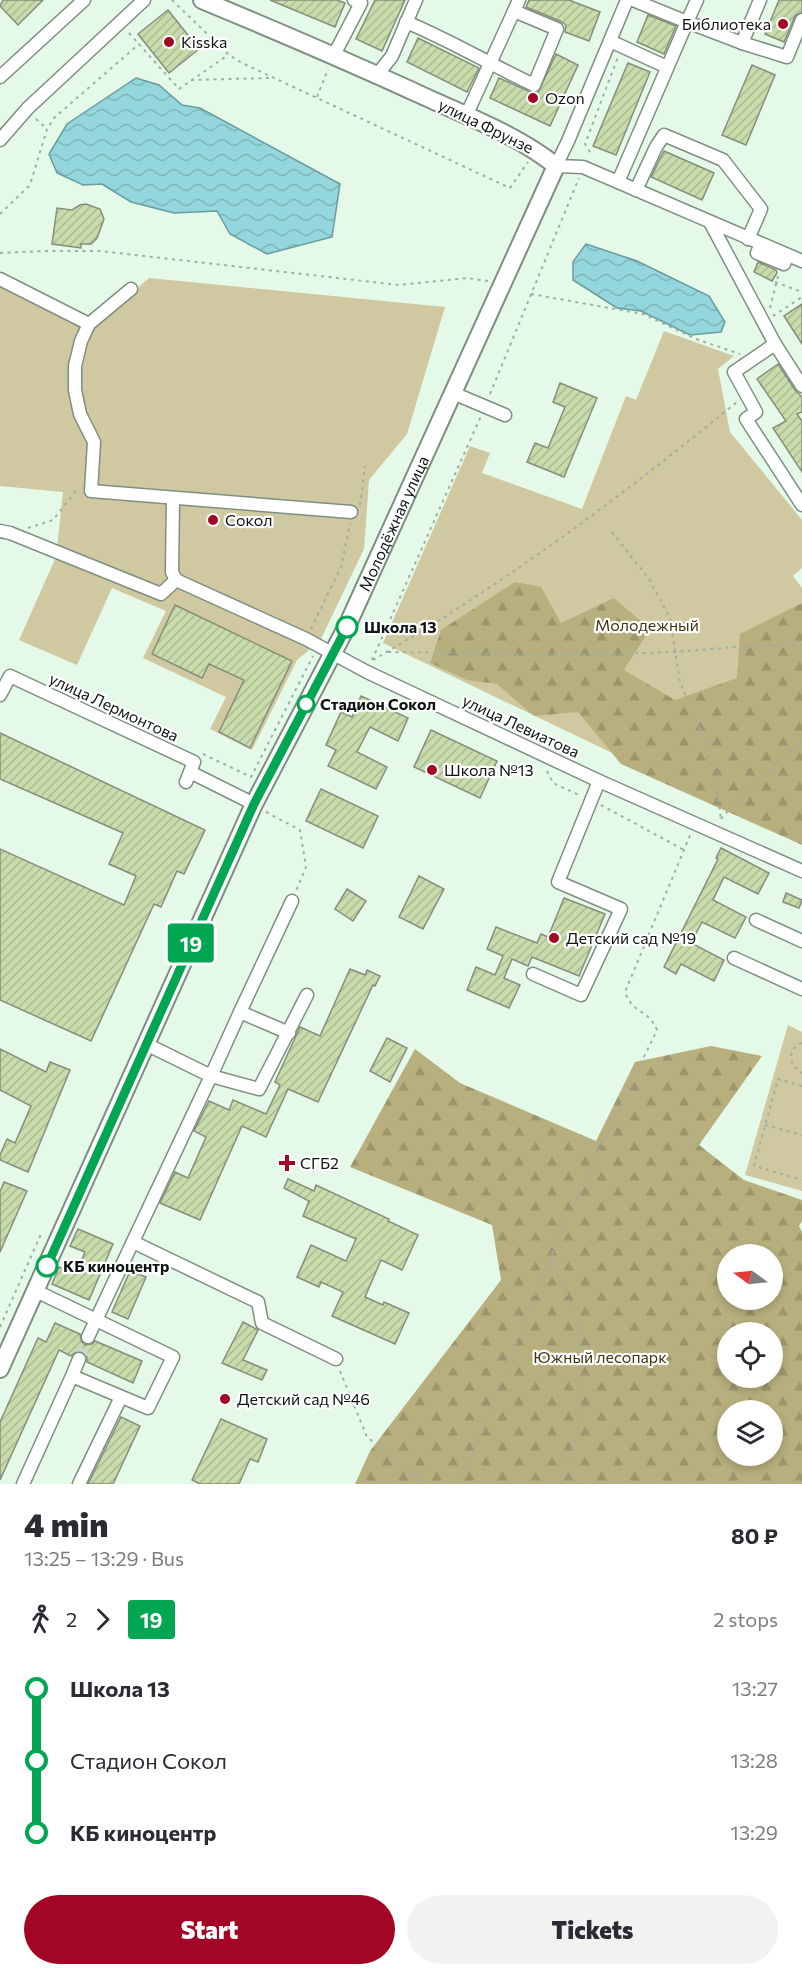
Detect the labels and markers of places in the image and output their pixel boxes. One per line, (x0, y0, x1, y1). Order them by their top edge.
place label: Библиотека (682, 14, 771, 33)
marker: Библиотека (776, 17, 790, 31)
place label: Kisska (181, 32, 227, 51)
marker: Kisska (162, 35, 176, 49)
place label: Ozon (545, 88, 585, 107)
marker: Ozon (526, 91, 540, 105)
place label: Сокол (225, 510, 272, 529)
marker: Сокол (206, 513, 220, 527)
marker: Школа 13 (336, 616, 358, 638)
place label: Школа 13 (364, 617, 437, 636)
place label: Стадион Сокол (320, 694, 436, 713)
marker: Стадион Сокол (297, 695, 315, 713)
place label: Школа №13 (444, 760, 534, 779)
marker: Школа №13 (425, 763, 439, 777)
place label: Детский сад №19 (566, 928, 696, 947)
marker: Детский сад №19 (547, 931, 561, 945)
place label: СГБ2 (300, 1153, 339, 1172)
marker: СГБ2 (278, 1154, 296, 1172)
marker: КБ киноцентр (36, 1255, 58, 1277)
place label: КБ киноцентр (63, 1256, 169, 1275)
place label: Детский сад №46 (237, 1389, 370, 1408)
marker: Детский сад №46 (218, 1392, 232, 1406)

